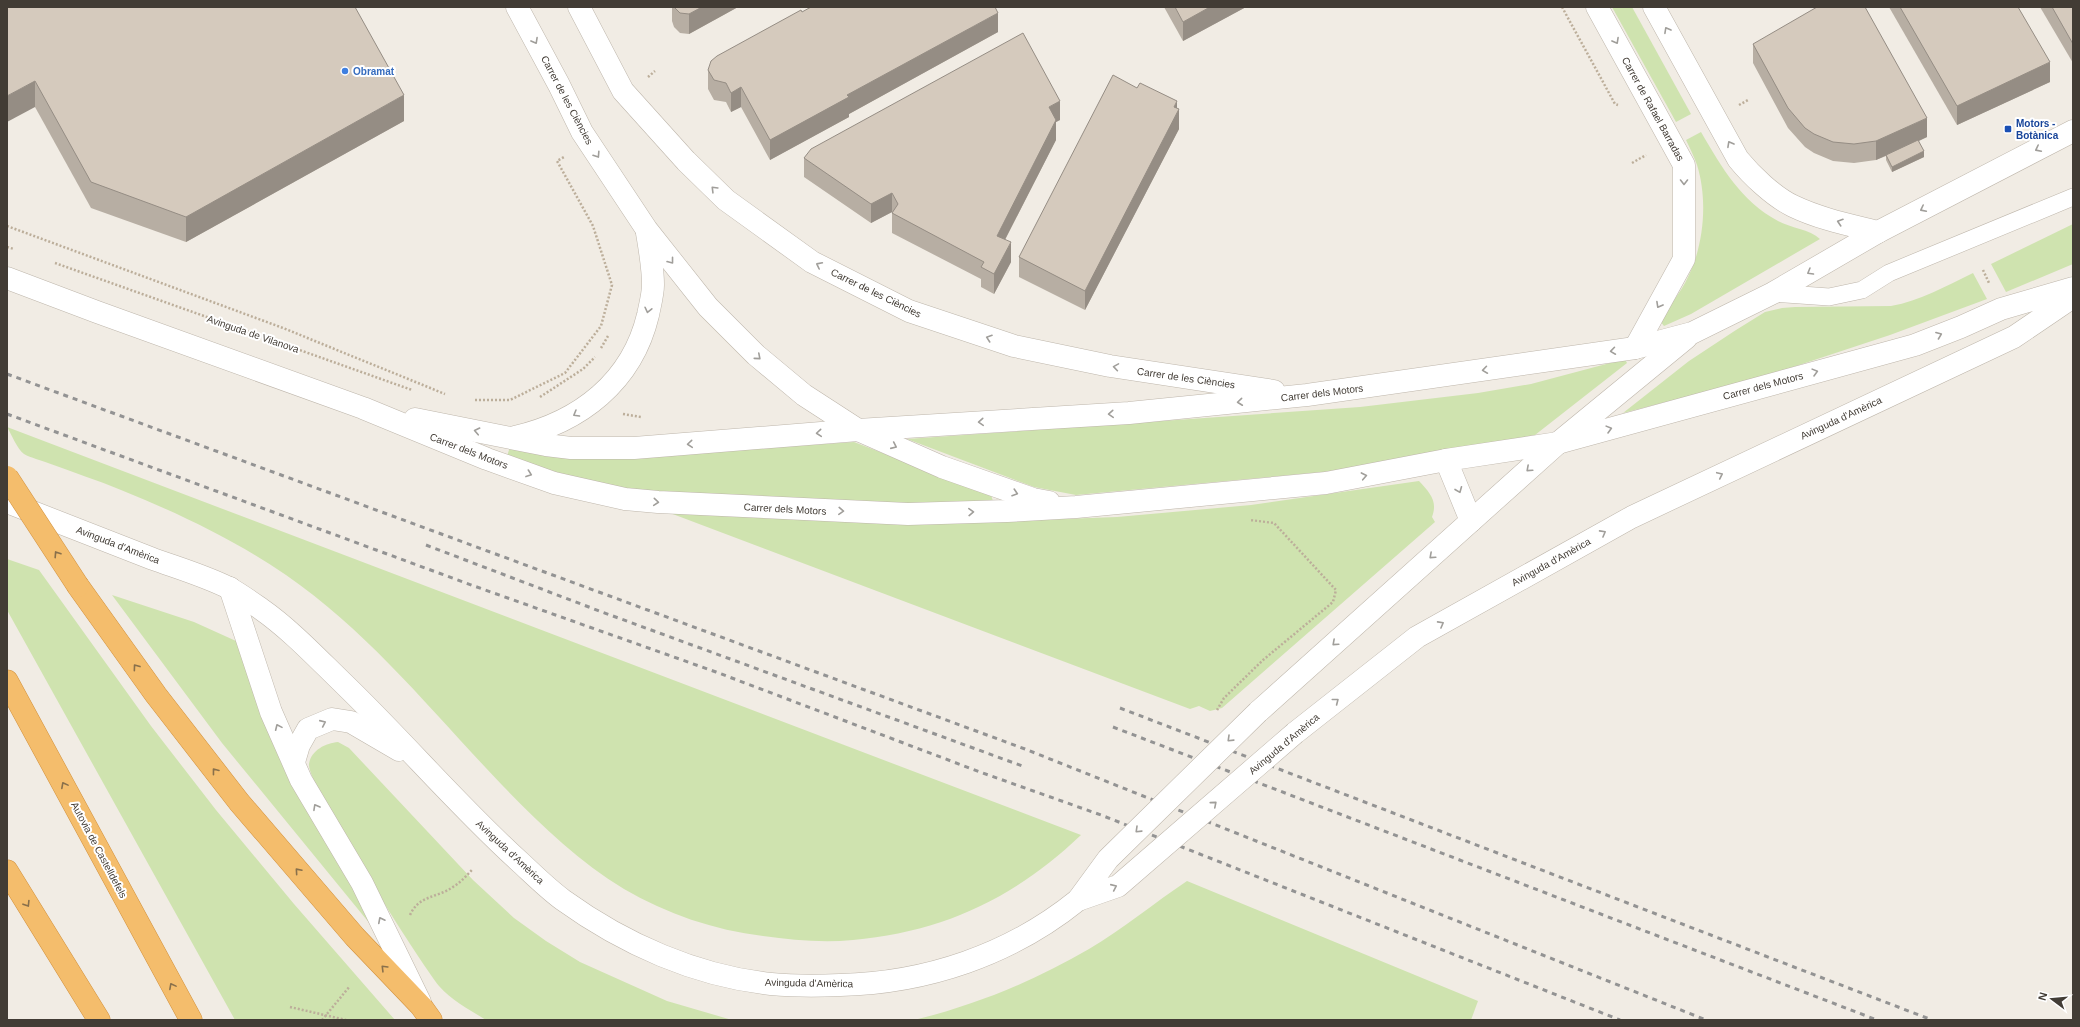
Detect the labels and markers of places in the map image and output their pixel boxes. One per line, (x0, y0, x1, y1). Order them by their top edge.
marker: Obramat (340, 66, 350, 76)
place label: Obramat (353, 66, 395, 77)
place label: Motors - Botànica (2016, 118, 2059, 141)
marker: Motors - Botànica (2003, 124, 2013, 134)

